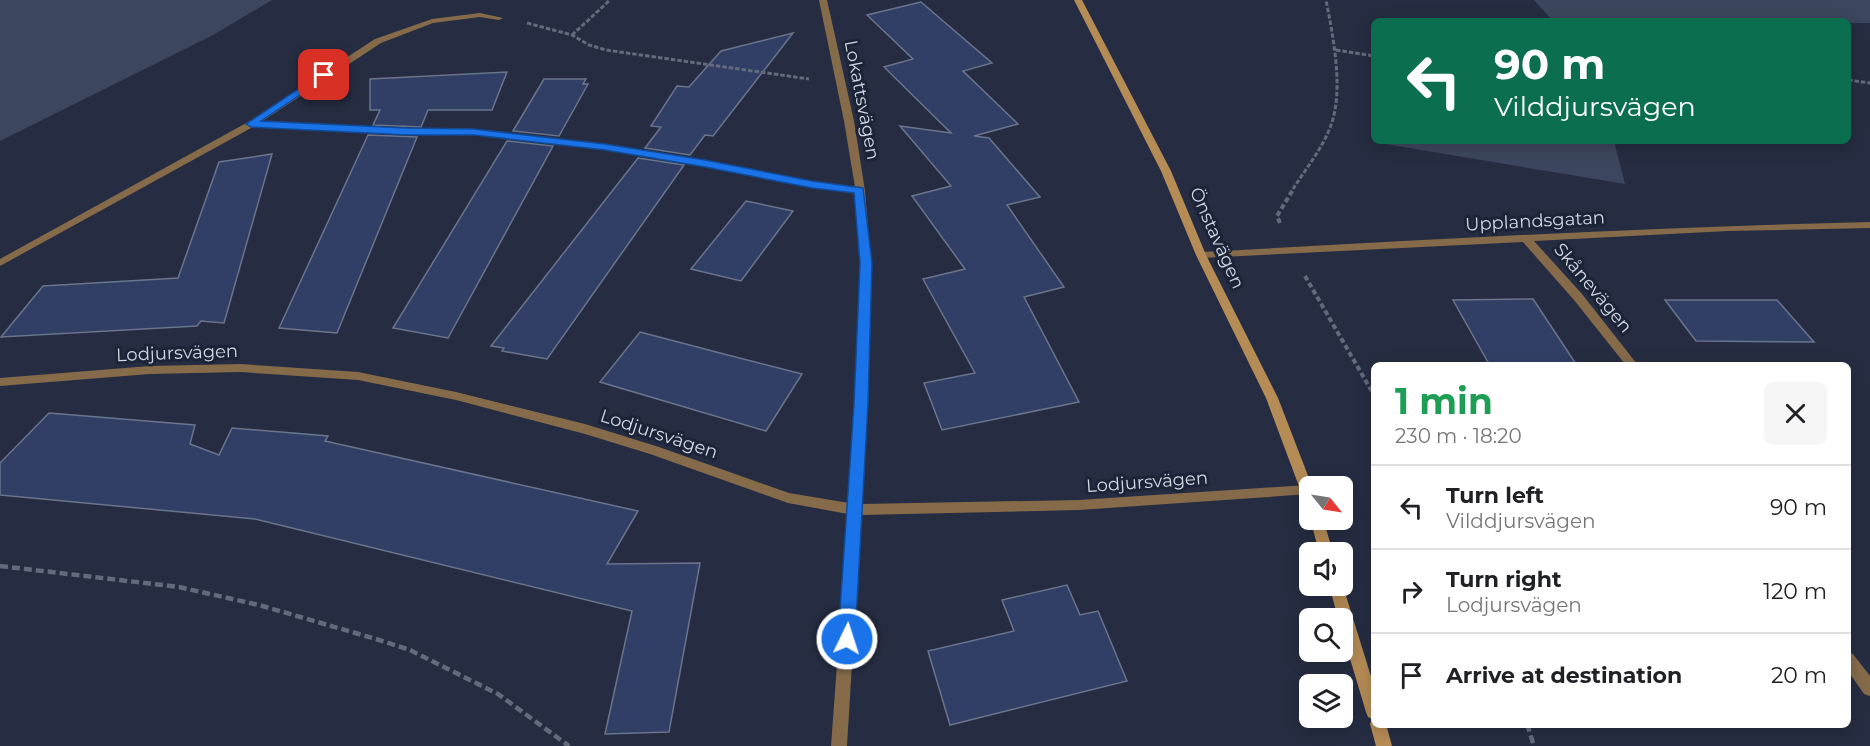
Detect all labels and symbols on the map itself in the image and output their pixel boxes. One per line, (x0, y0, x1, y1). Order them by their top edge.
street label: Lokattsvägen (840, 38, 884, 162)
pin (298, 49, 349, 100)
street label: Önstavägen (1185, 184, 1249, 292)
street label: Upplandsgatan (1465, 206, 1605, 236)
street label: Skånevägen (1549, 239, 1637, 337)
street label: Lodjursvägen (116, 340, 238, 366)
street label: Lodjursvägen (598, 405, 720, 463)
street label: Lodjursvägen (1085, 467, 1209, 497)
north arrow (1299, 476, 1353, 530)
position arrow (815, 607, 879, 671)

